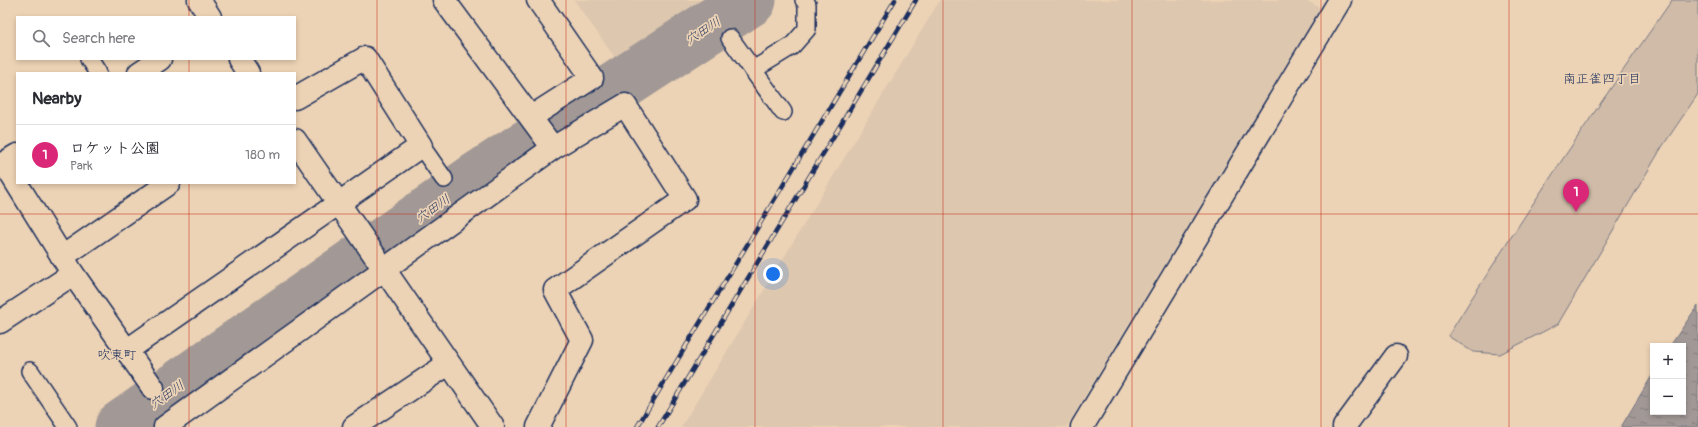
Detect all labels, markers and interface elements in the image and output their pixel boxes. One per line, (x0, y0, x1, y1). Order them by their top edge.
water label: 穴田川 (682, 14, 724, 48)
search box (16, 16, 296, 60)
icon: search (30, 27, 52, 49)
text: Search here (62, 29, 135, 48)
district label: 南正雀四丁目 (1563, 71, 1641, 87)
text: Nearby (32, 88, 81, 109)
text: ロケット公園 (70, 139, 160, 158)
text: 1 (42, 147, 48, 163)
text: 180 m (245, 147, 280, 163)
text: Park (70, 158, 93, 174)
pin: 1 (1563, 179, 1589, 212)
water label: 穴田川 (412, 191, 454, 227)
your location (763, 264, 783, 284)
map controls (1650, 343, 1686, 415)
button: + (1650, 343, 1686, 379)
district label: 吹東町 (97, 347, 137, 363)
water label: 穴田川 (146, 377, 188, 413)
button: − (1650, 379, 1686, 415)

